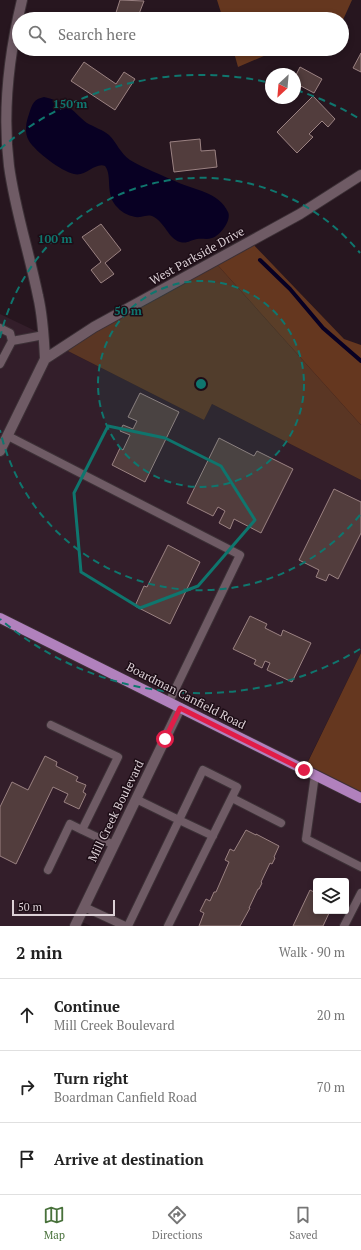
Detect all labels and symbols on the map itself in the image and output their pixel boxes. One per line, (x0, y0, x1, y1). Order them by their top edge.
north arrow (265, 68, 301, 104)
text: 150 m (53, 96, 87, 111)
street label: West Parkside Drive (147, 223, 247, 288)
text: 100 m (38, 231, 72, 246)
text: 50 m (114, 303, 142, 318)
centre of rings (194, 377, 208, 391)
street label: Boardman Canfield Road (124, 659, 249, 732)
route start (156, 730, 174, 748)
street label: Mill Creek Boulevard (84, 757, 147, 864)
route end (295, 761, 313, 779)
scale bar (12, 898, 115, 917)

